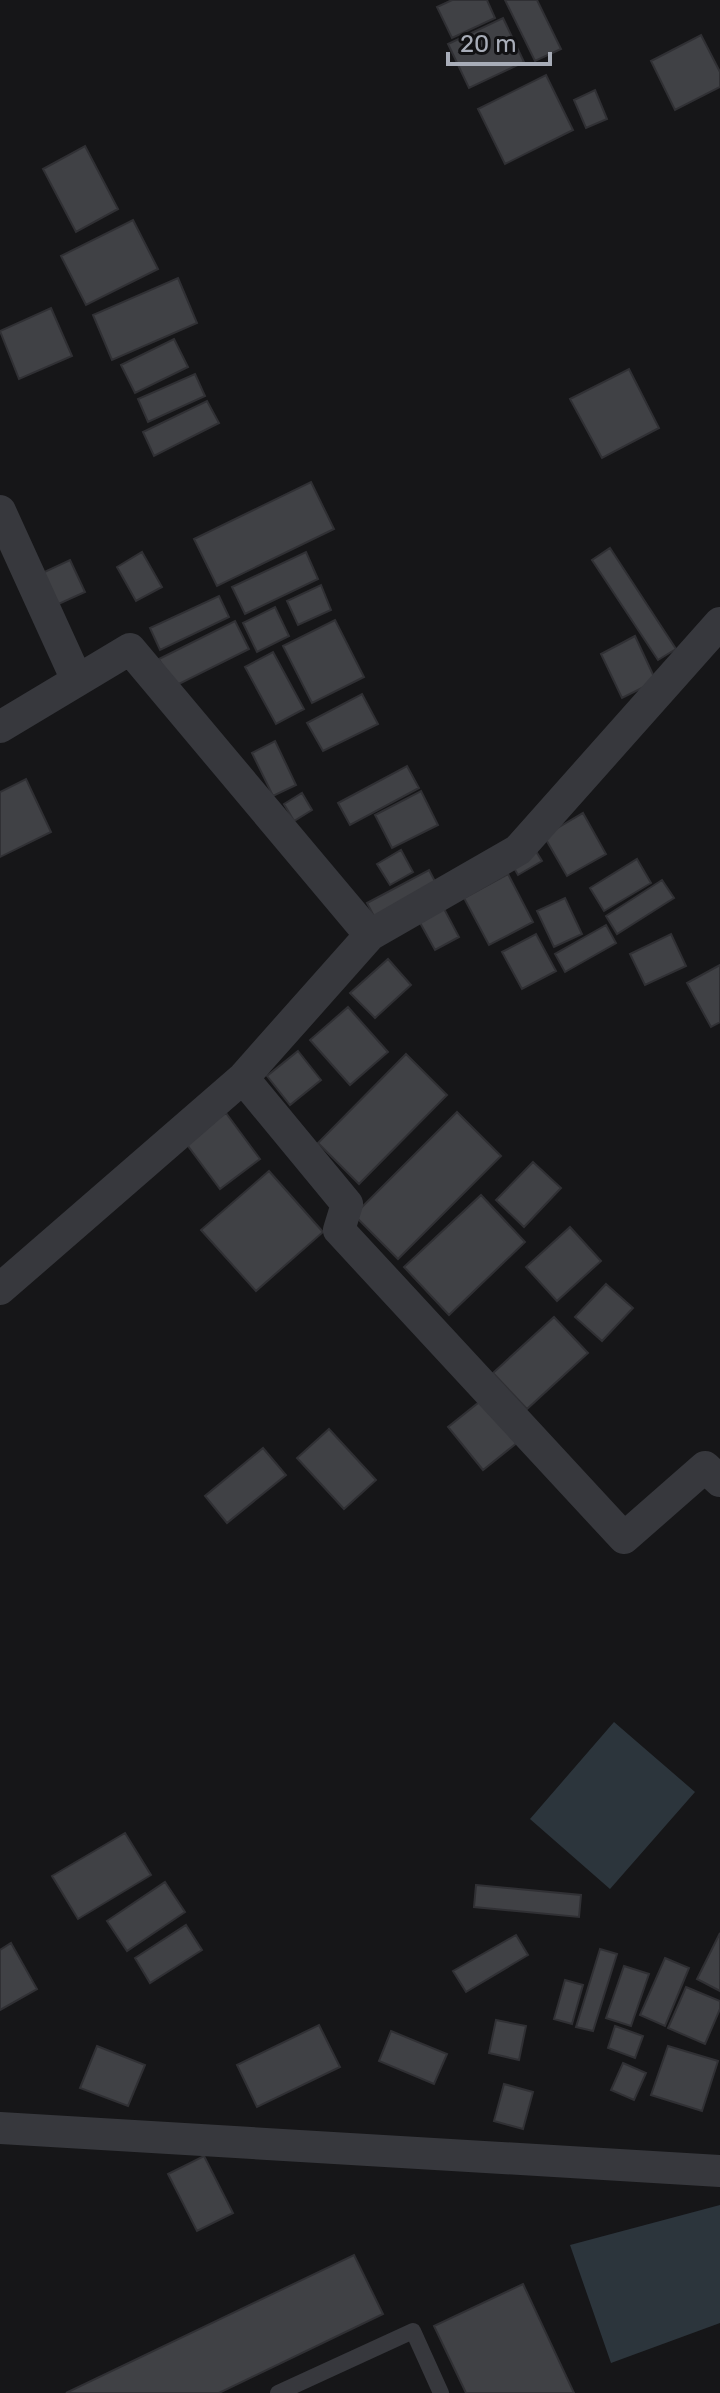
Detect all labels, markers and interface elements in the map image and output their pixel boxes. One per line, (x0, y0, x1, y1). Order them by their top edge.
scale bar (448, 16, 550, 66)
text: 20 m (460, 30, 517, 58)

